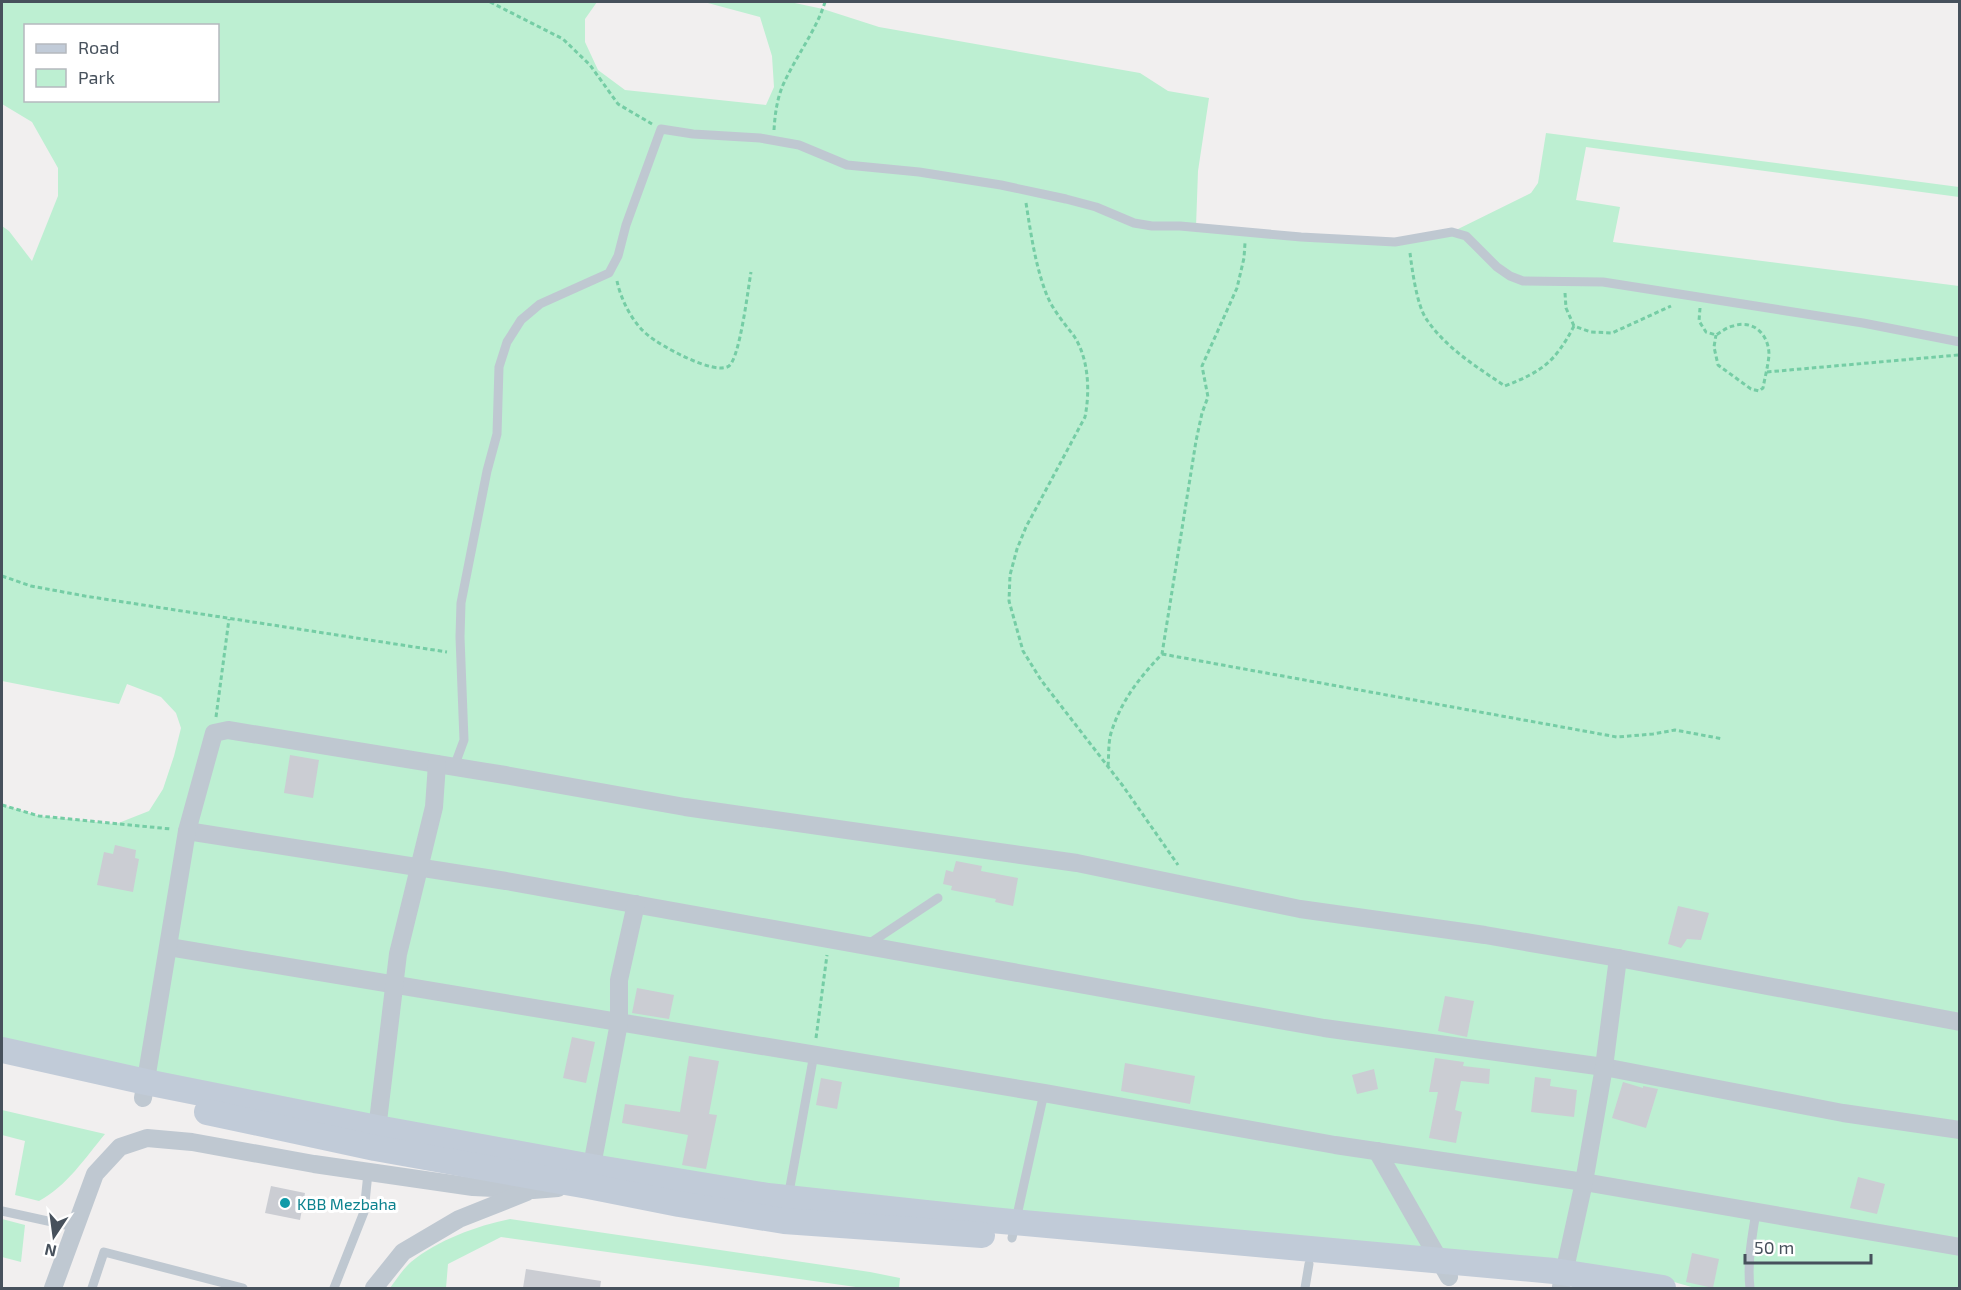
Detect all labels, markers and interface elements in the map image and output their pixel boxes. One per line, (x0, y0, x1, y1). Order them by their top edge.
legend (24, 24, 219, 102)
text: Road (78, 36, 119, 58)
text: Park (78, 66, 115, 88)
place label: KBB Mezbaha (297, 1194, 397, 1213)
marker: KBB Mezbaha (278, 1196, 292, 1210)
north arrow (24, 1206, 84, 1266)
scale bar (1745, 1227, 1871, 1265)
text: 50 m (1754, 1236, 1794, 1258)
text: N (43, 1241, 58, 1262)

